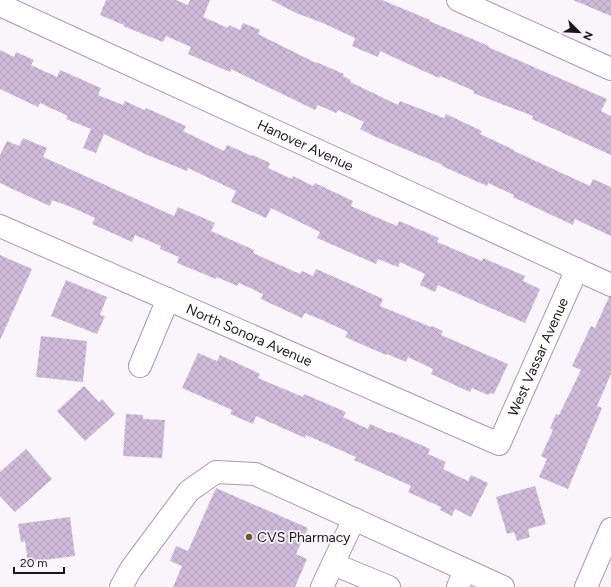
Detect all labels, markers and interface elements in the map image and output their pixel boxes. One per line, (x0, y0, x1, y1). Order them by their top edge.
north arrow (559, 12, 599, 52)
text: N (580, 29, 595, 42)
street label: Hanover Avenue (255, 116, 356, 175)
street label: West Vassar Avenue (505, 295, 572, 419)
street label: North Sonora Avenue (183, 300, 315, 370)
place label: CVS Pharmacy (257, 529, 351, 546)
marker: CVS Pharmacy (244, 532, 254, 542)
scale bar (14, 549, 64, 575)
text: 20 m (20, 556, 48, 570)

